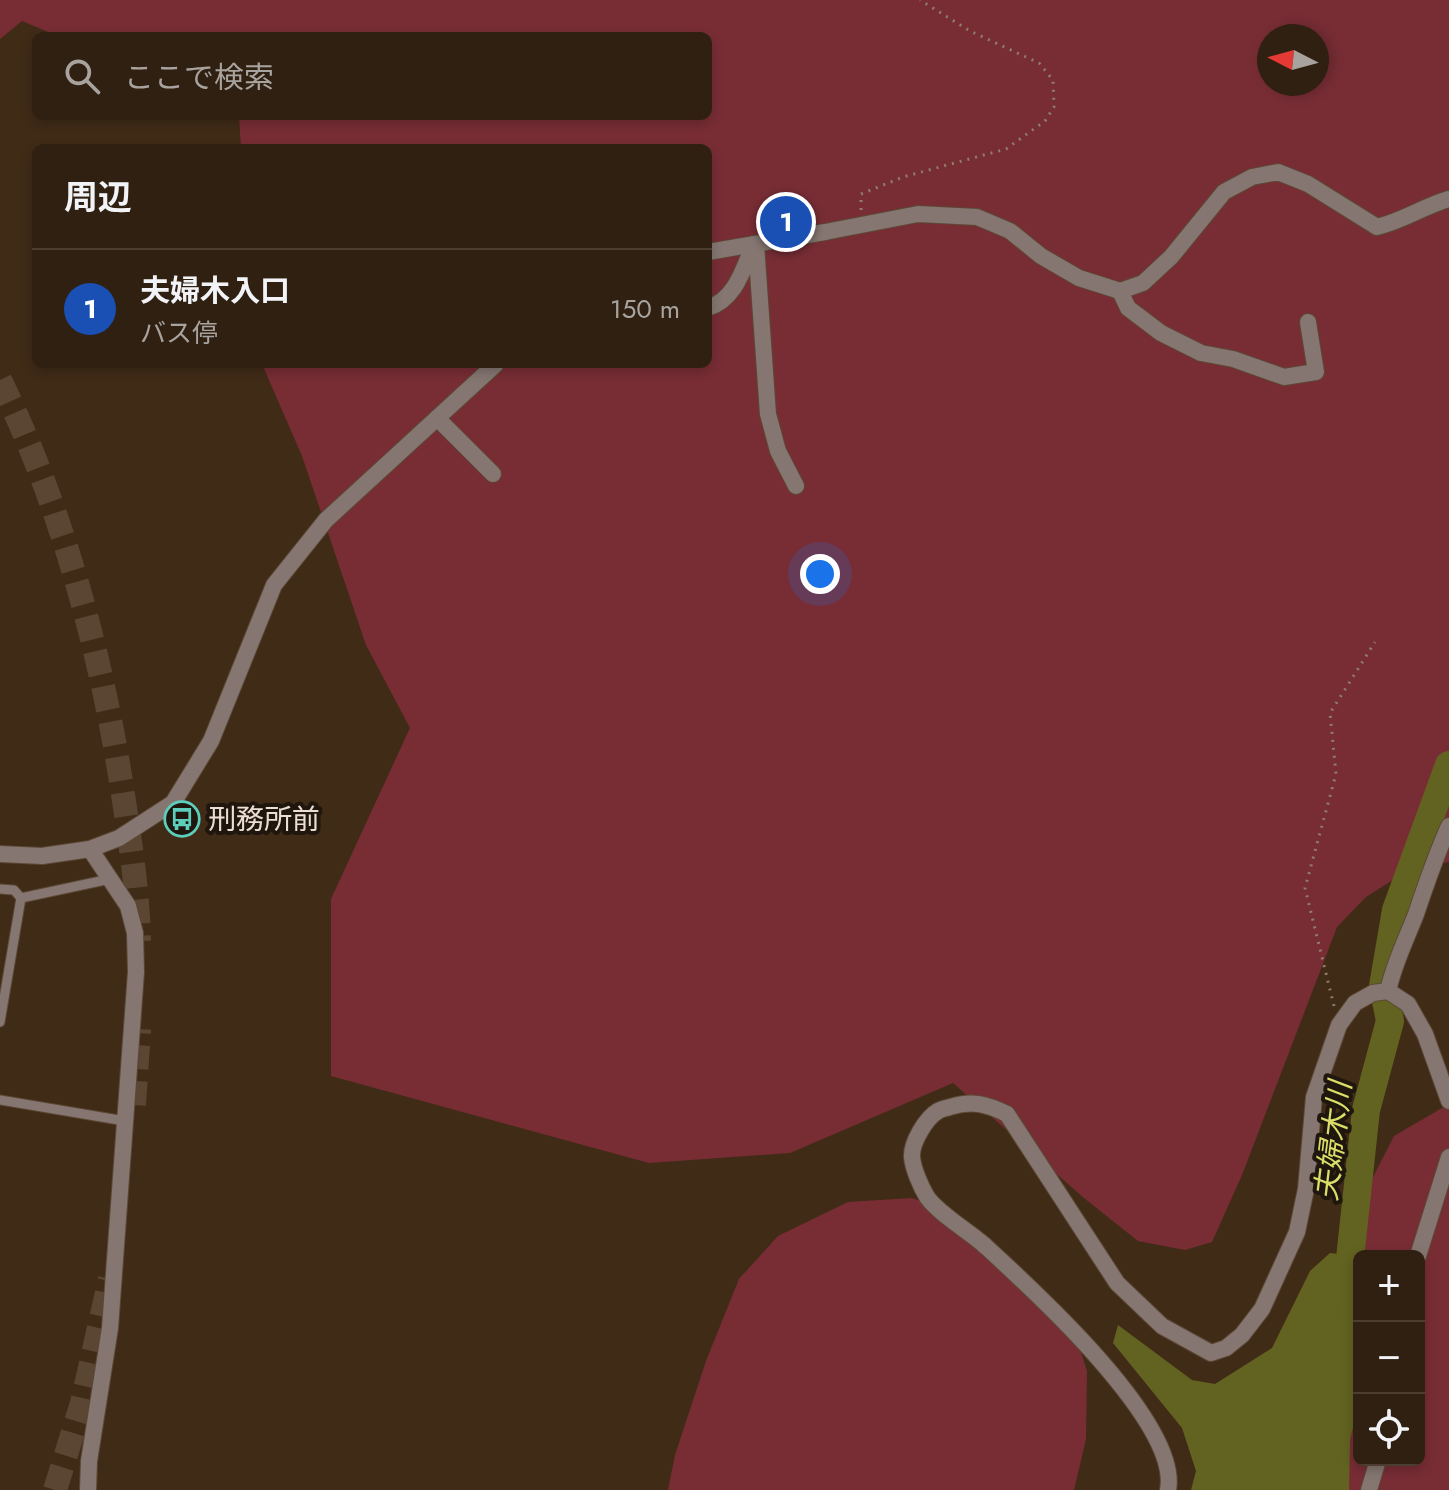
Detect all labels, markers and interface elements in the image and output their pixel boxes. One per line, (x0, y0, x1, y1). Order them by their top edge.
north arrow (1257, 24, 1329, 96)
search box (32, 32, 712, 120)
icon: search (60, 54, 104, 98)
text: ここで検索 (124, 56, 274, 99)
text: 周辺 (64, 173, 132, 222)
pin: 1 (760, 192, 812, 252)
text: 夫婦木入口 (140, 269, 290, 312)
text: 1 (83, 290, 97, 328)
text: 150 m (610, 290, 680, 328)
text: バス停 (140, 314, 218, 352)
your location (800, 554, 840, 594)
place label: 刑務所前 (208, 799, 320, 840)
bus stop icon: 刑務所前 (163, 800, 201, 838)
water label: 夫婦木川 (1304, 1076, 1362, 1203)
map controls (1353, 1250, 1425, 1466)
button: + (1353, 1250, 1425, 1322)
button: − (1353, 1322, 1425, 1394)
button: locate (1353, 1394, 1425, 1466)

